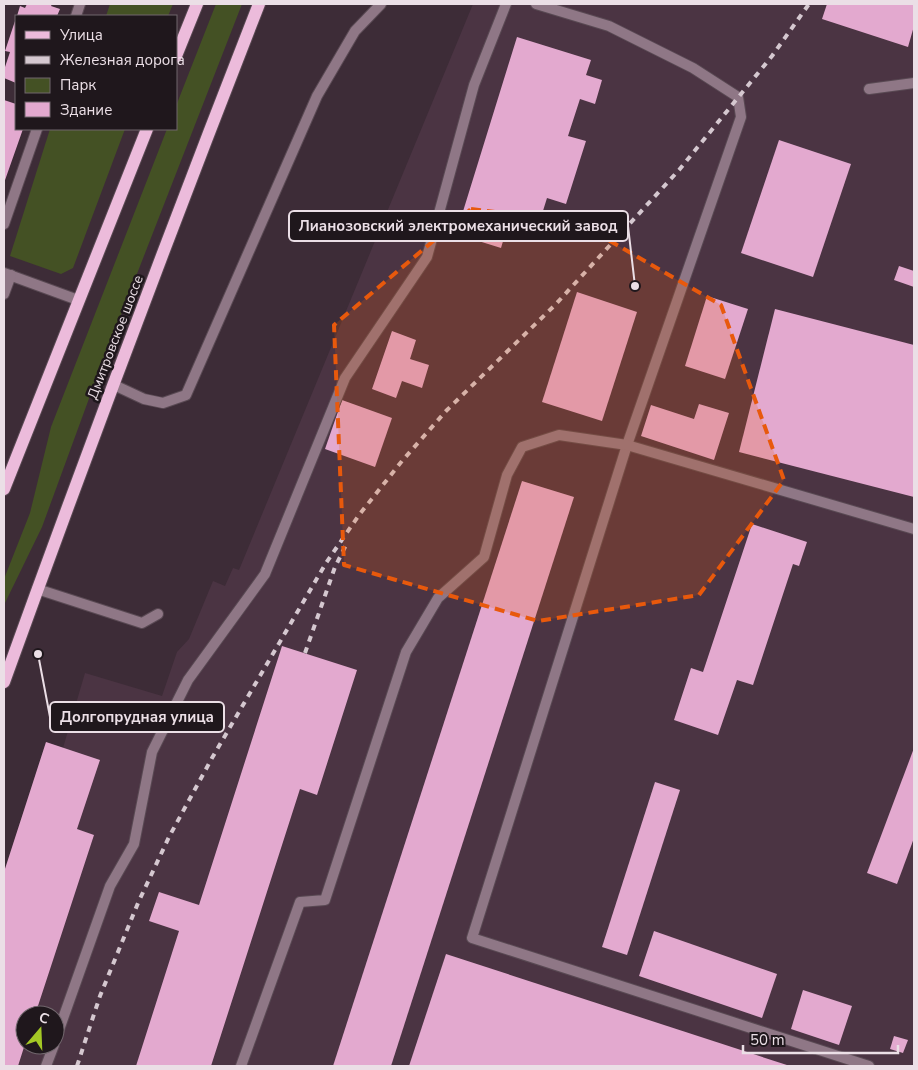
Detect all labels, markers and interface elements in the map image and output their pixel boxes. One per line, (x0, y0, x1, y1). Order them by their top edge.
legend (15, 15, 178, 130)
text: Улица (59, 25, 103, 45)
text: Железная дорога (60, 50, 185, 70)
text: Парк (60, 75, 96, 95)
text: Здание (60, 100, 112, 120)
callout: Лианозовский электромеханический завод (289, 211, 628, 241)
text: Лианозовский электромеханический завод (298, 216, 618, 236)
street label: Дмитровское шоссе (83, 272, 148, 402)
callout: Долгопрудная улица (50, 702, 224, 732)
text: Долгопрудная улица (60, 707, 214, 727)
north arrow (15, 1005, 65, 1055)
text: С (36, 1008, 52, 1029)
scale bar (743, 1022, 898, 1054)
text: 50 m (750, 1030, 785, 1050)

